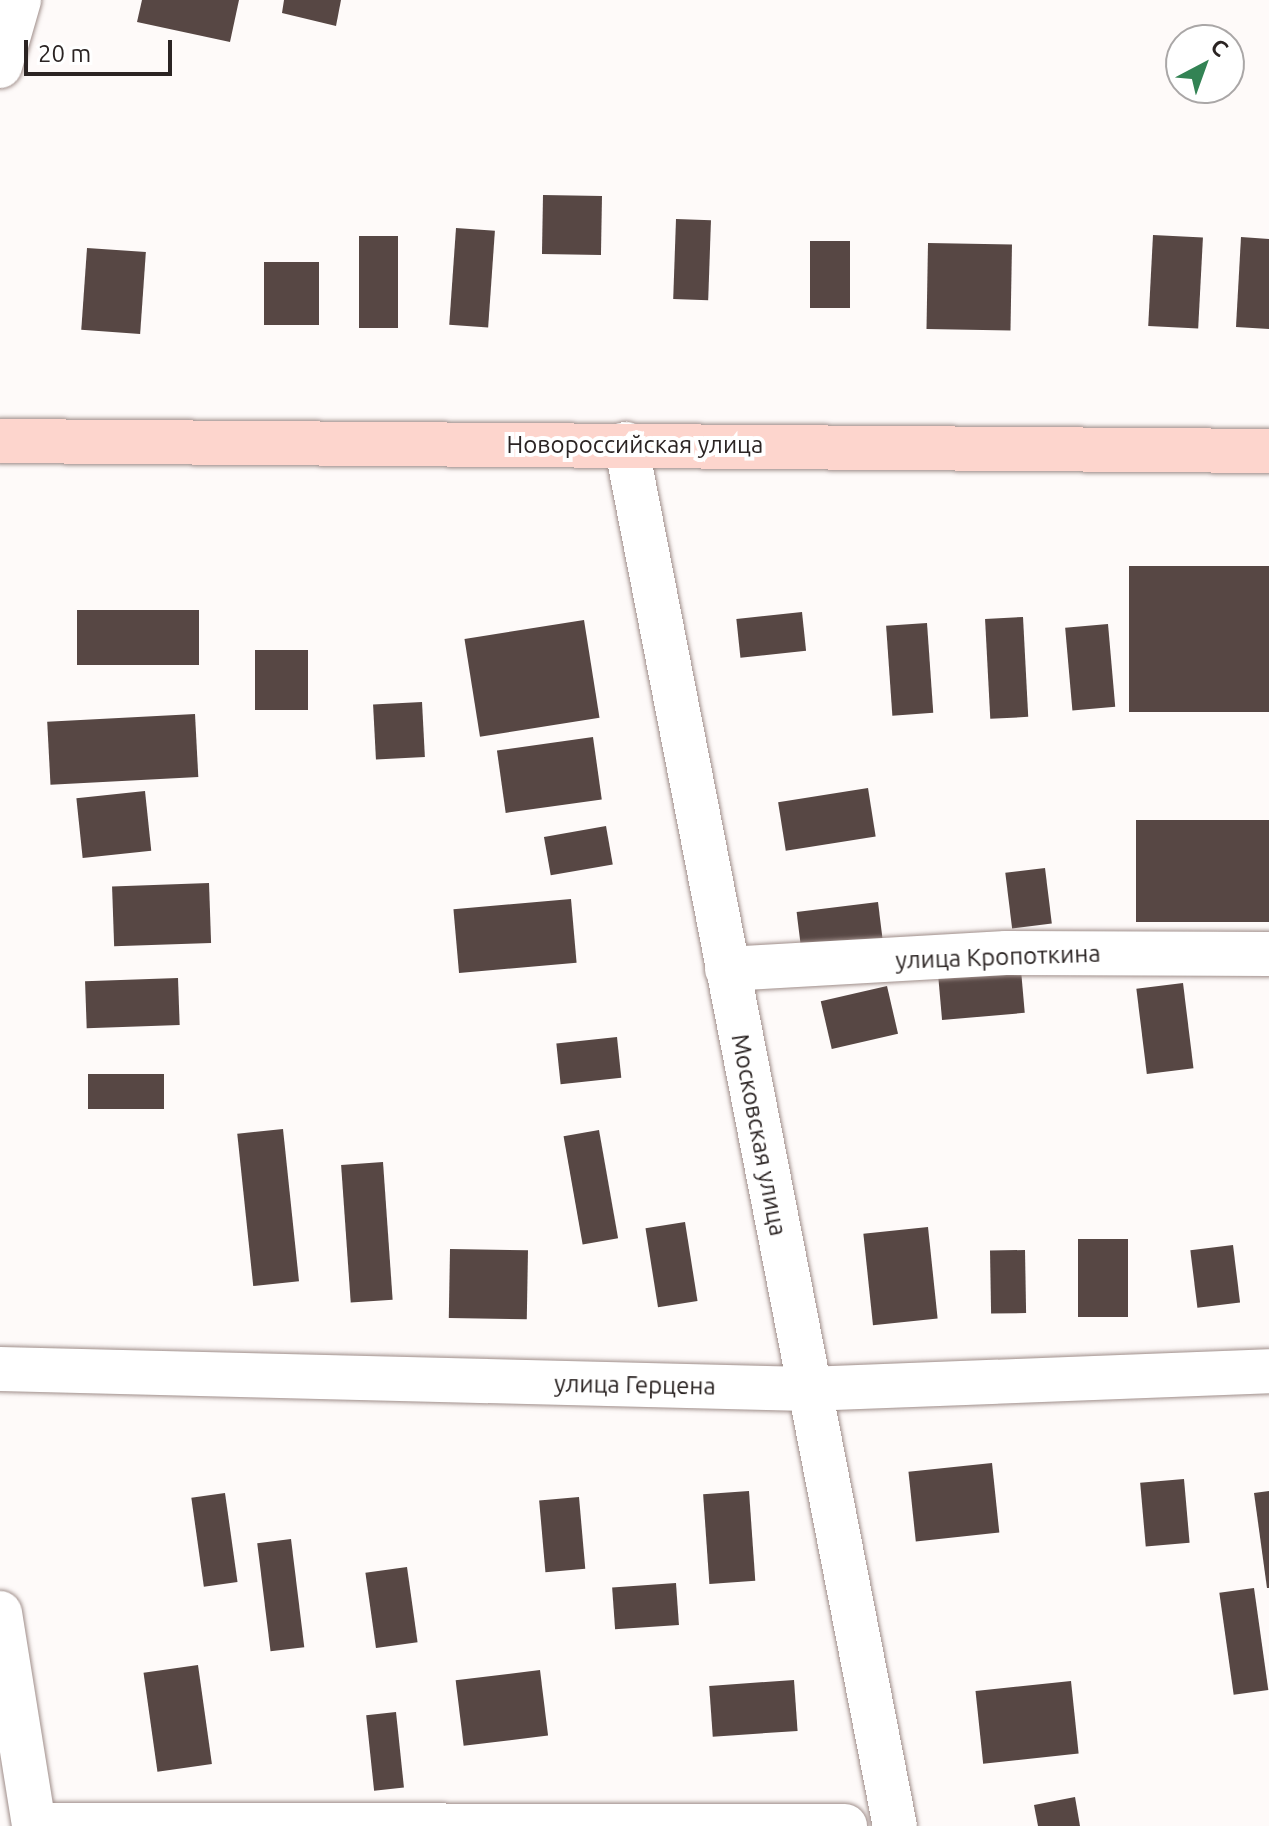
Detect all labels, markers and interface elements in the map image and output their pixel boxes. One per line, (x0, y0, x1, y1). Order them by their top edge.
scale bar (28, 24, 176, 74)
north arrow (1165, 24, 1245, 104)
text: С (1206, 33, 1233, 61)
text: 20 m (38, 40, 91, 67)
street label: Новороссийская улица (507, 431, 763, 459)
street label: улица Кропоткина (895, 939, 1101, 975)
street label: Московская улица (725, 1032, 793, 1238)
street label: улица Герцена (554, 1369, 716, 1401)

